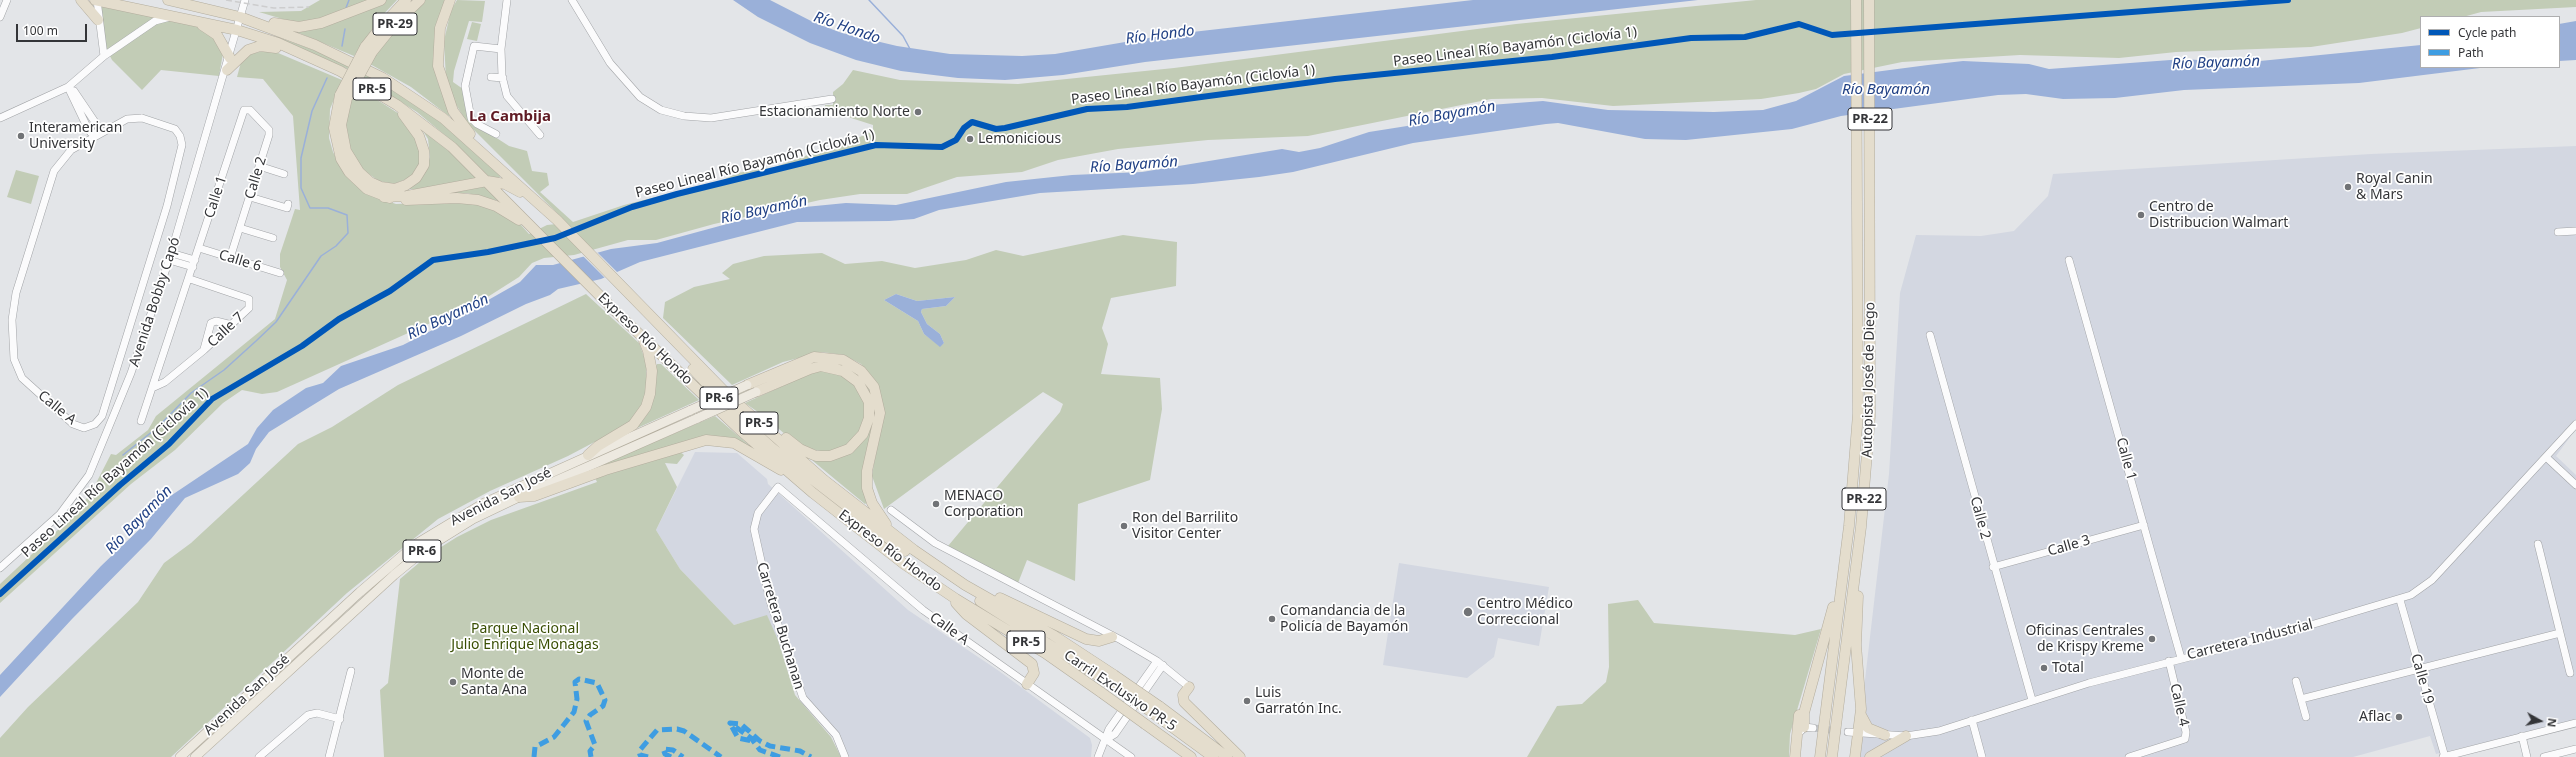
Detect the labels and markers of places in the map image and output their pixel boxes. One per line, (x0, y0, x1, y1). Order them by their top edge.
place label: Estacionamiento Norte (759, 104, 910, 120)
marker: Estacionamiento Norte (913, 107, 923, 117)
place label: Interamerican University (29, 120, 122, 152)
marker: Interamerican University (16, 131, 26, 141)
place label: Lemonicious (978, 131, 1061, 147)
marker: Lemonicious (965, 134, 975, 144)
place label: Royal Canin & Mars (2356, 171, 2433, 204)
marker: Royal Canin & Mars (2343, 182, 2353, 192)
place label: Centro de Distribucion Walmart (2149, 199, 2288, 232)
marker: Centro de Distribucion Walmart (2136, 210, 2146, 220)
place label: MENACO Corporation (944, 488, 1023, 520)
marker: MENACO Corporation (931, 499, 941, 509)
place label: Ron del Barrilito Visitor Center (1132, 510, 1238, 542)
marker: Ron del Barrilito Visitor Center (1119, 521, 1129, 531)
place label: Centro Médico Correccional (1477, 596, 1573, 628)
place label: Comandancia de la Policía de Bayamón (1280, 603, 1408, 636)
marker: Centro Médico Correccional (1462, 606, 1474, 618)
marker: Comandancia de la Policía de Bayamón (1267, 614, 1277, 624)
place label: Oficinas Centrales de Krispy Kreme (2025, 623, 2144, 656)
marker: Oficinas Centrales de Krispy Kreme (2147, 634, 2157, 644)
place label: Total (2052, 660, 2084, 676)
marker: Total (2039, 663, 2049, 673)
place label: Monte de Santa Ana (461, 666, 527, 698)
marker: Monte de Santa Ana (448, 677, 458, 687)
place label: Luis Garratón Inc. (1255, 685, 1342, 718)
marker: Luis Garratón Inc. (1242, 696, 1252, 706)
place label: Aflac (2359, 709, 2391, 725)
marker: Aflac (2394, 712, 2404, 722)

